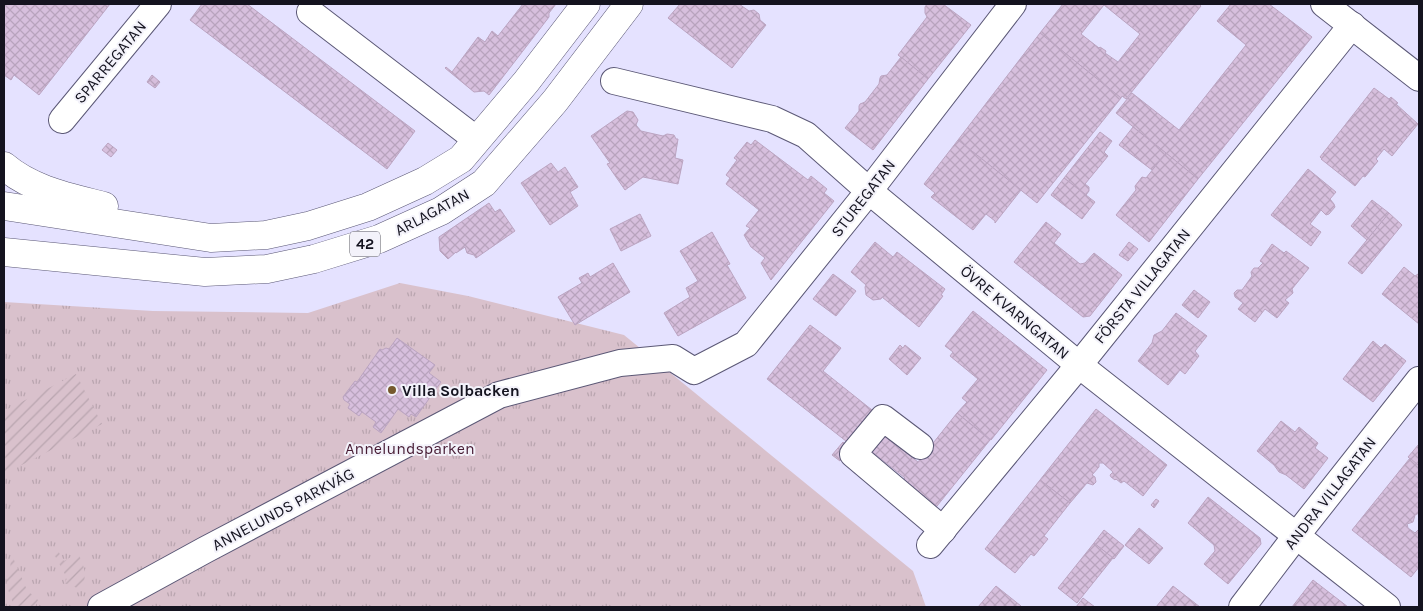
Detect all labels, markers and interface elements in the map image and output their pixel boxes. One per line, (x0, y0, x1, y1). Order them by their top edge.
street label: SPARREGATAN (70, 17, 150, 107)
street label: STUREGATAN (827, 155, 899, 241)
street label: ARLAGATAN (391, 184, 473, 240)
street label: FÖRSTA VILLAGATAN (1090, 225, 1194, 347)
road number: 42 (350, 232, 380, 256)
street label: ÖVRE KVARNGATAN (957, 261, 1073, 363)
place label: Villa Solbacken (402, 381, 520, 400)
marker: Villa Solbacken (386, 384, 398, 396)
street label: ANDRA VILLAGATAN (1280, 433, 1380, 553)
park label: Annelundsparken (345, 439, 475, 458)
street label: ANNELUNDS PARKVÄG (209, 464, 357, 554)

